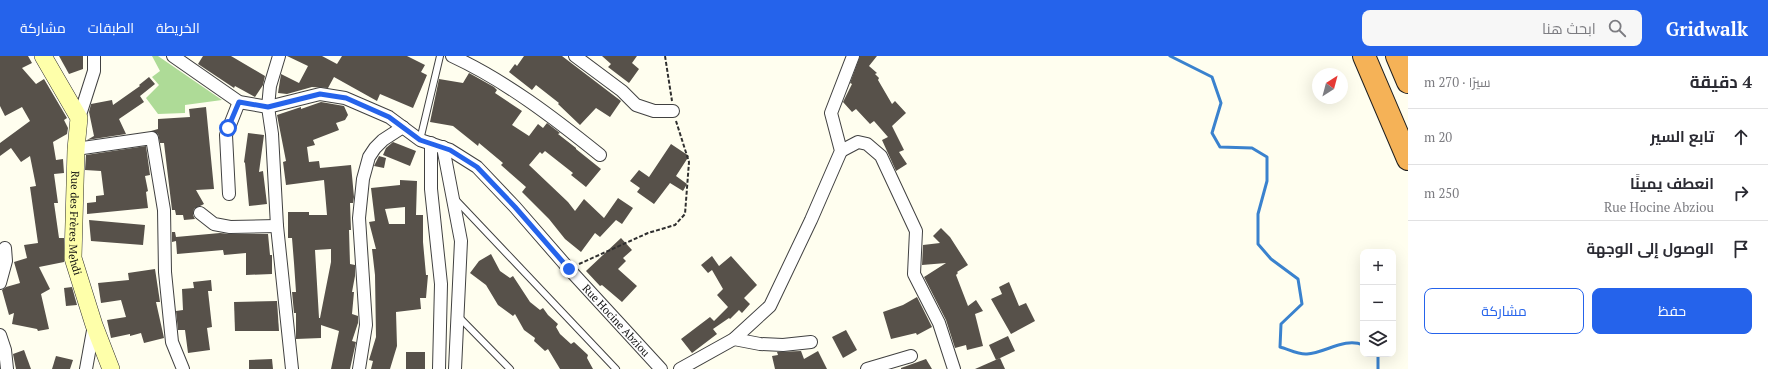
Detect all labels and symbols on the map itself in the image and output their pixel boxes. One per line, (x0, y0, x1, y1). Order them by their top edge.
north arrow (1312, 68, 1348, 104)
route start (219, 119, 237, 137)
street label: Rue des Frères Mehdi (66, 171, 85, 277)
route end (560, 260, 578, 278)
street label: Rue Hocine Abziou (580, 281, 653, 360)

